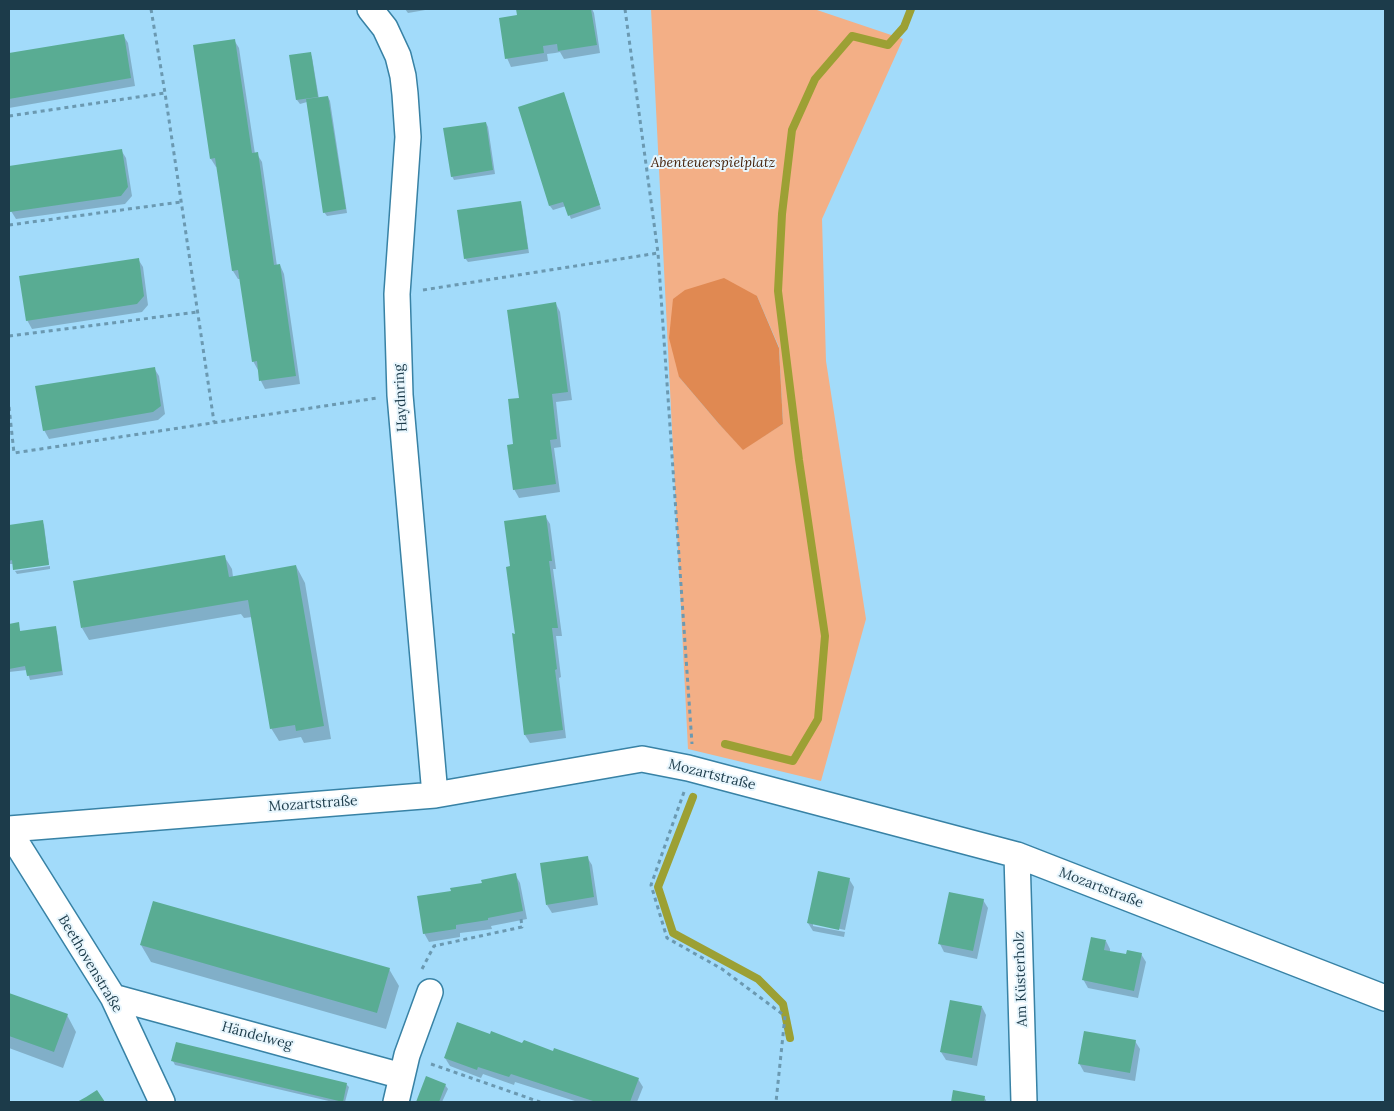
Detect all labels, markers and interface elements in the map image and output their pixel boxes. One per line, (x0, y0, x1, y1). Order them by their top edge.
park label: Abenteuerspielplatz (651, 155, 775, 171)
street label: Haydnring (391, 363, 411, 433)
street label: Mozartstraße (667, 756, 757, 794)
street label: Mozartstraße (268, 793, 358, 815)
street label: Mozartstraße (1056, 864, 1146, 912)
street label: Beethovenstraße (54, 912, 126, 1016)
street label: Am Küsterholz (1011, 931, 1031, 1027)
street label: Händelweg (220, 1018, 294, 1054)

